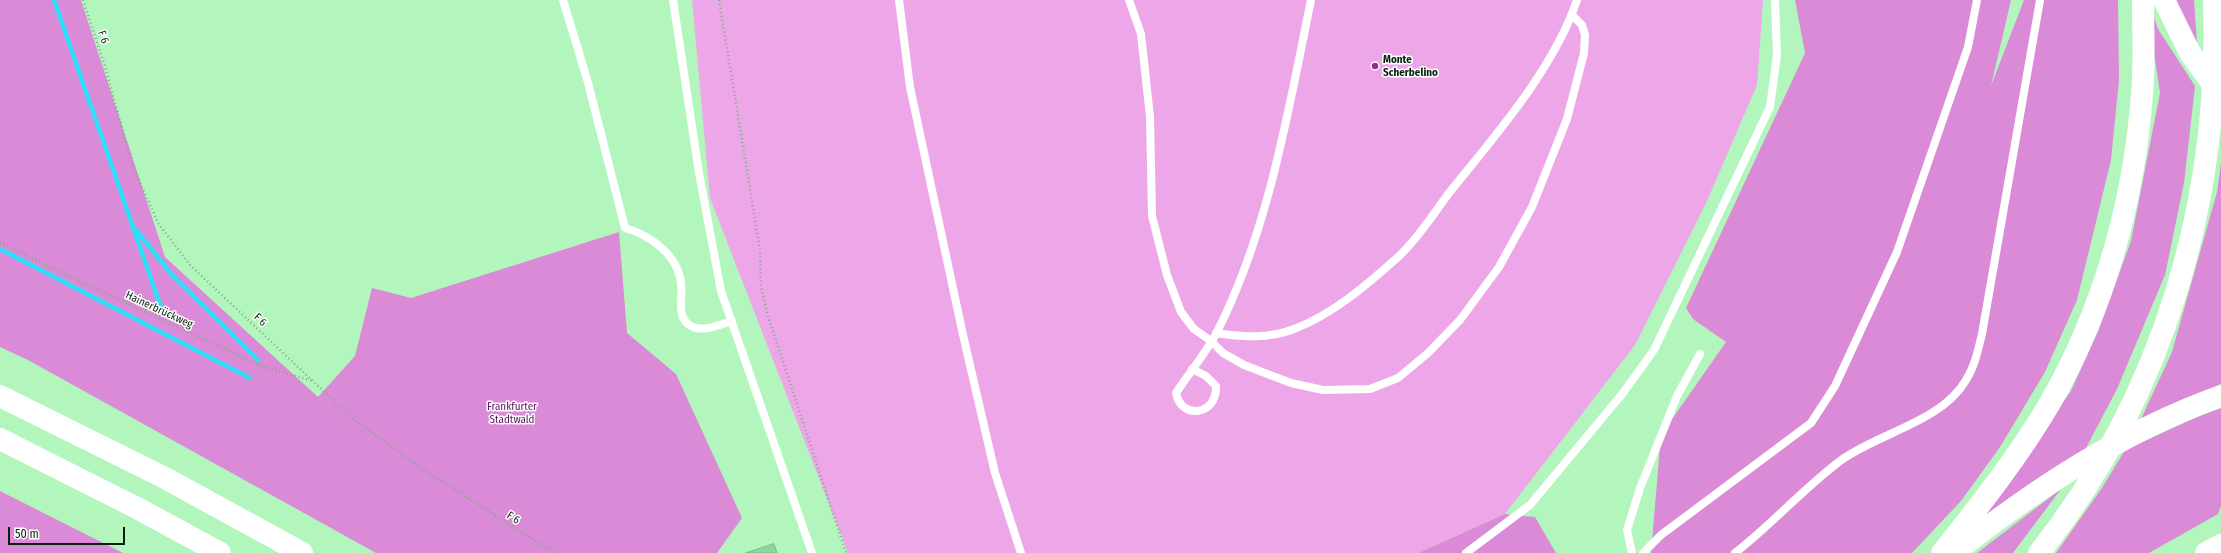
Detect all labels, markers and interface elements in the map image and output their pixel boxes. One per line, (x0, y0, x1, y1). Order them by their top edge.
street label: F 6 (95, 29, 111, 45)
place label: Monte Scherbelino (1383, 53, 1438, 79)
marker: Monte Scherbelino (1370, 61, 1380, 71)
street label: Hainerbrückweg (123, 289, 195, 331)
street label: F 6 (251, 311, 269, 329)
park label: Frankfurter Stadtwald (487, 400, 537, 426)
street label: F 6 (504, 509, 522, 527)
scale bar (10, 519, 127, 545)
text: 50 m (15, 527, 39, 541)

